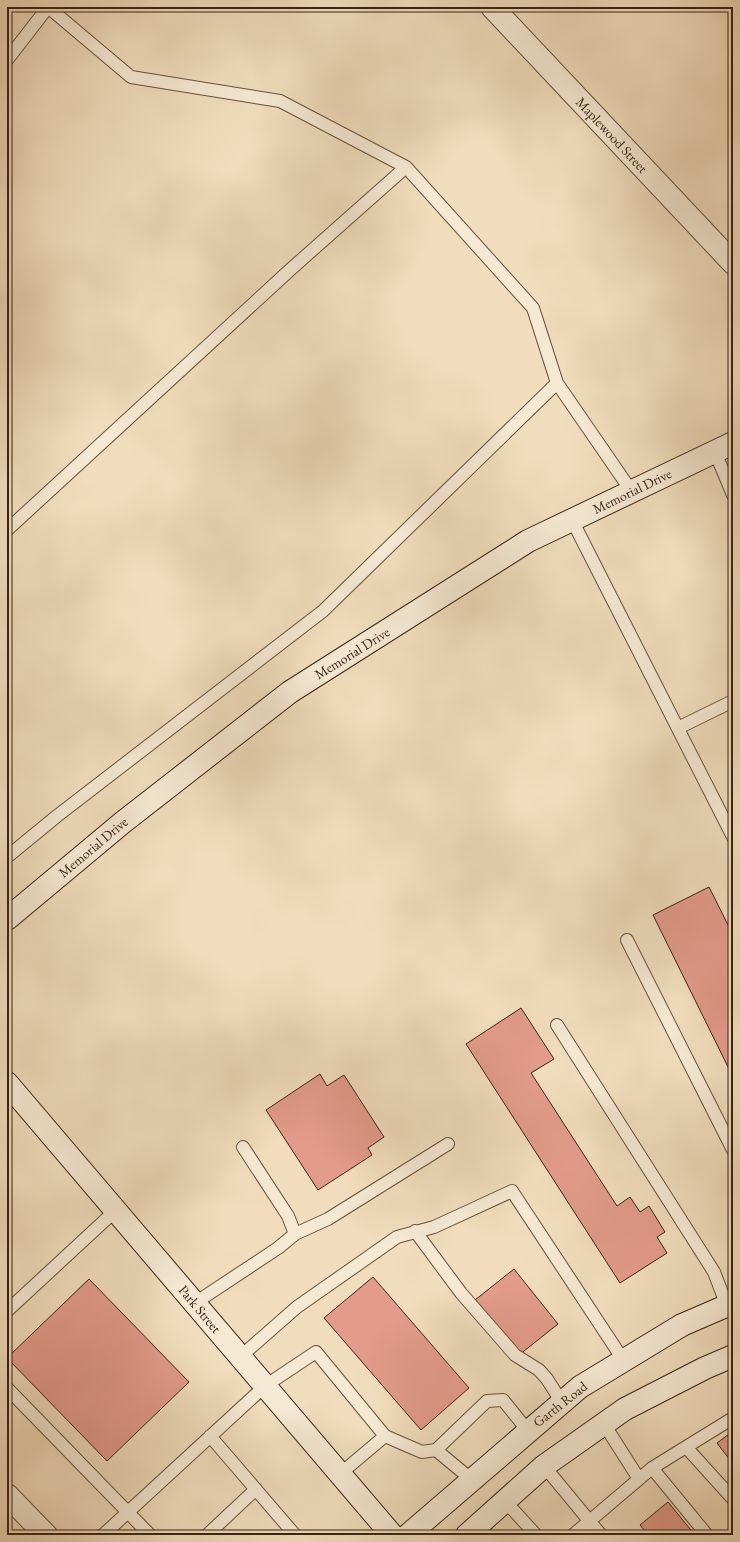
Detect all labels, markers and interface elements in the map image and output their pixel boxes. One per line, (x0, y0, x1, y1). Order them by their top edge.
street label: Maplewood Street (572, 93, 652, 177)
street label: Memorial Drive (590, 464, 675, 518)
street label: Memorial Drive (311, 622, 393, 683)
street label: Memorial Drive (55, 812, 132, 881)
street label: Park Street (175, 1281, 226, 1337)
street label: Garth Road (529, 1377, 592, 1431)

